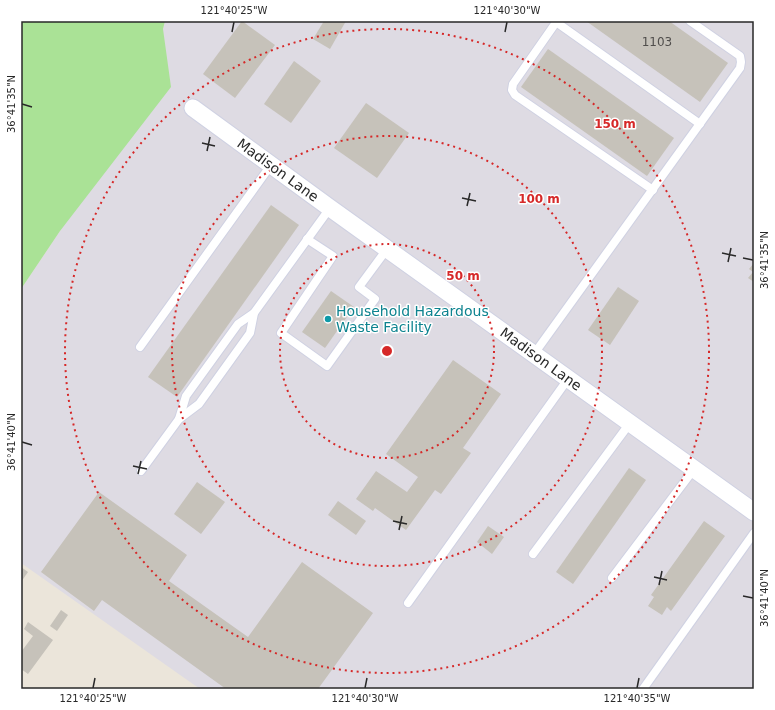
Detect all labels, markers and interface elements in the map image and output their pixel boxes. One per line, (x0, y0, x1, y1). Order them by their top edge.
text: 121°40'25"W (201, 5, 267, 16)
text: 121°40'30"W (474, 5, 540, 16)
house number: 1103 (642, 35, 672, 49)
text: 36°41'35"N (6, 75, 17, 133)
text: 150 m (594, 117, 636, 131)
street label: Madison Lane (234, 135, 322, 205)
text: 100 m (518, 192, 560, 206)
text: 36°41'35"N (759, 231, 770, 289)
text: 50 m (446, 269, 480, 283)
place label: Household Hazardous Waste Facility (336, 303, 489, 335)
marker: Household Hazardous Waste Facility (323, 314, 333, 324)
street label: Madison Lane (497, 324, 585, 394)
centre of rings (380, 344, 394, 358)
text: 36°41'40"N (6, 413, 17, 471)
text: 36°41'40"N (759, 569, 770, 627)
text: 121°40'25"W (60, 693, 126, 704)
text: 121°40'30"W (332, 693, 398, 704)
text: 121°40'35"W (604, 693, 670, 704)

